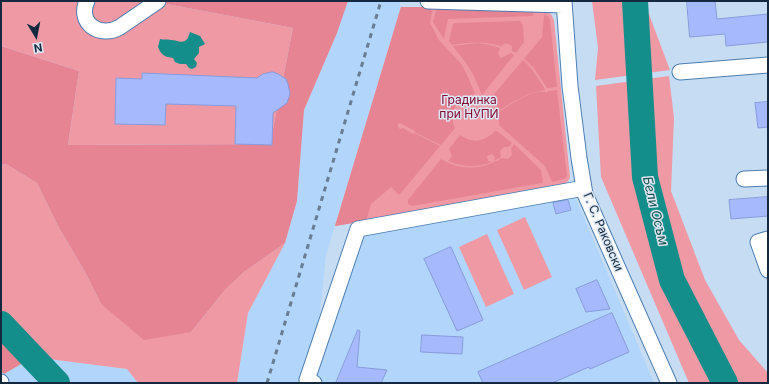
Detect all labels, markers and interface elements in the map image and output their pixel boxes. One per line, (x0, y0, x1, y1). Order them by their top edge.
north arrow (16, 16, 56, 56)
text: N (33, 40, 43, 55)
park label: Градинка при НУПИ (439, 93, 499, 121)
water label: Бели Осъм (639, 175, 671, 247)
street label: Г. С. Раковски (580, 191, 626, 273)

